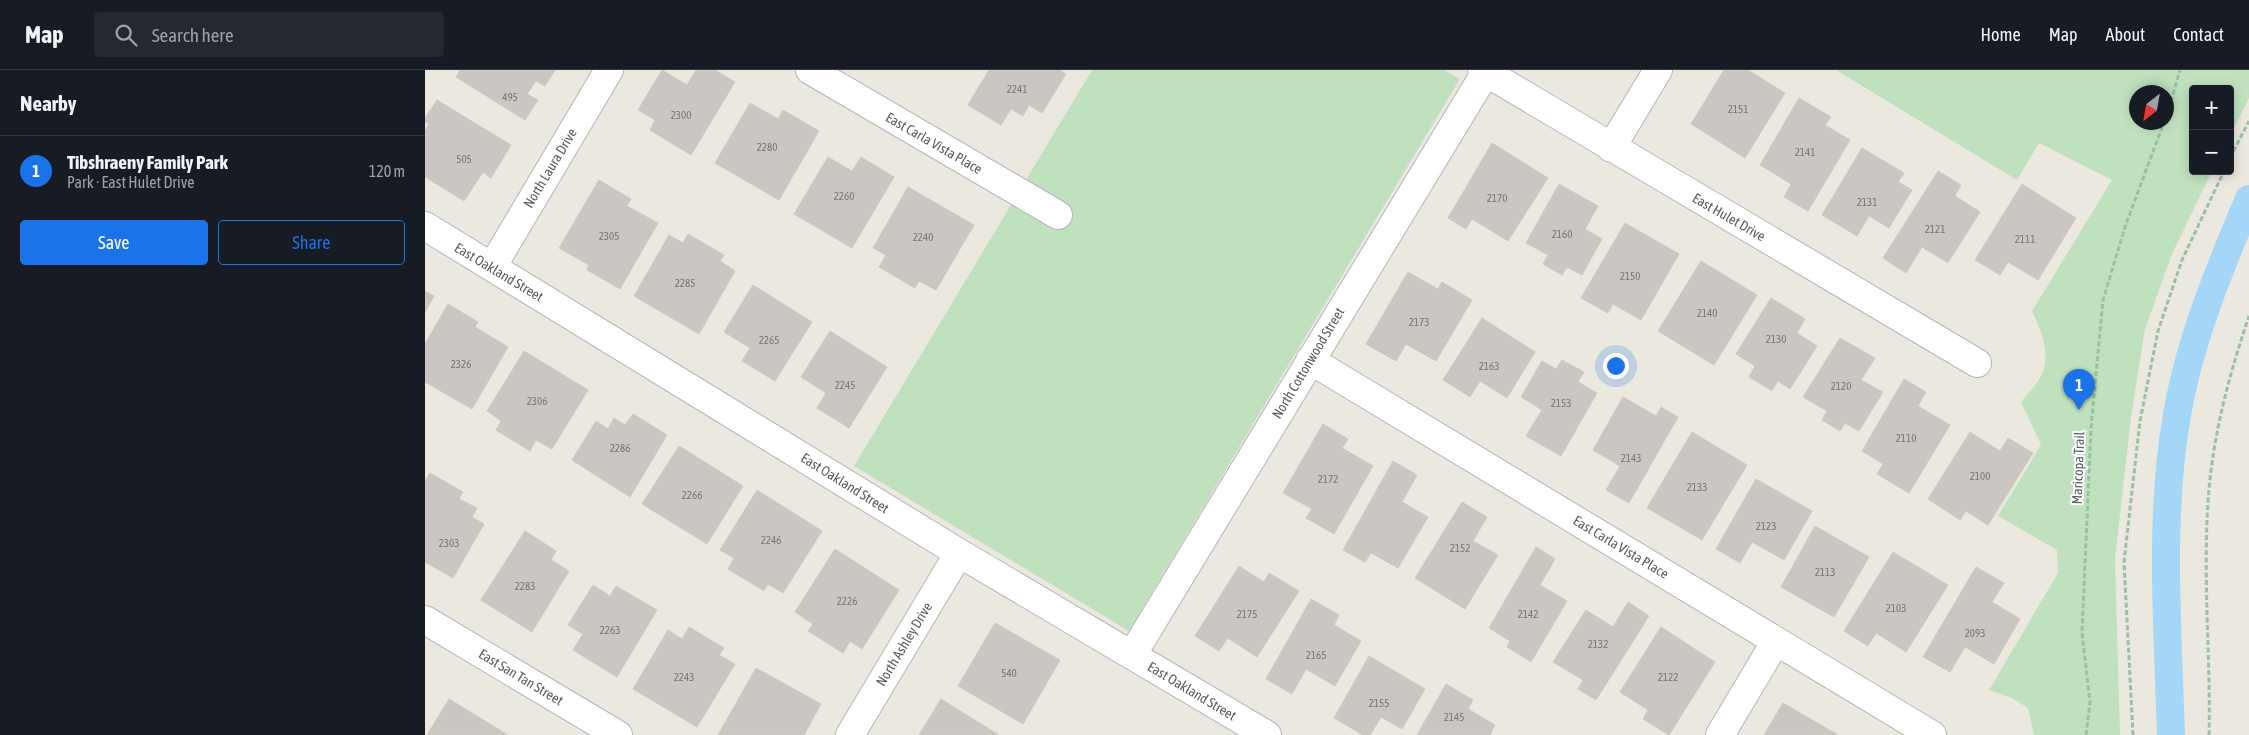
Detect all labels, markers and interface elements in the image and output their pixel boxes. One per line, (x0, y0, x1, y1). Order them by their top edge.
search box (94, 12, 444, 57)
text: Map (25, 21, 64, 48)
icon: search (112, 21, 140, 49)
text: Search here (152, 24, 234, 46)
text: Home (1981, 24, 2021, 45)
text: Map (2049, 24, 2078, 45)
text: About (2106, 24, 2145, 45)
text: Contact (2173, 24, 2224, 45)
house number: 2241 (1007, 83, 1027, 95)
north arrow (2129, 85, 2174, 130)
map controls (2189, 85, 2234, 175)
button: + (2189, 85, 2234, 130)
text: Nearby (20, 91, 76, 115)
house number: 495 (502, 91, 518, 103)
house number: 2151 (1728, 103, 1748, 115)
house number: 2300 (671, 109, 691, 121)
street label: East Carla Vista Place (883, 109, 985, 177)
street label: North Laura Drive (520, 125, 580, 211)
button: − (2189, 130, 2234, 175)
house number: 2280 (757, 141, 777, 153)
house number: 2141 (1795, 146, 1815, 158)
text: Tibshraeny Family Park (67, 151, 228, 173)
house number: 505 (456, 153, 472, 165)
text: 1 (32, 162, 40, 180)
text: 120 m (369, 162, 405, 180)
text: Park · East Hulet Drive (67, 173, 194, 191)
house number: 2260 (834, 190, 854, 202)
street label: East Hulet Drive (1690, 190, 1768, 244)
house number: 2170 (1487, 192, 1507, 204)
house number: 2131 (1857, 196, 1877, 208)
button: Save (20, 220, 208, 265)
button: Share (218, 220, 405, 265)
house number: 2121 (1925, 223, 1945, 235)
house number: 2160 (1552, 228, 1572, 240)
house number: 2305 (599, 230, 619, 242)
house number: 2240 (913, 231, 933, 243)
house number: 2111 (2015, 233, 2035, 245)
street label: East Oakland Street (452, 239, 546, 305)
house number: 2150 (1620, 270, 1640, 282)
house number: 2285 (675, 277, 695, 289)
street label: North Cottonwood Street (1269, 305, 1347, 421)
house number: 2140 (1697, 307, 1717, 319)
house number: 2173 (1409, 316, 1429, 328)
house number: 2130 (1766, 333, 1786, 345)
house number: 2265 (759, 334, 779, 346)
your location (1603, 353, 1629, 379)
house number: 2326 (451, 358, 471, 370)
house number: 2163 (1479, 360, 1499, 372)
pin: 1 (2063, 369, 2095, 410)
house number: 2245 (835, 379, 855, 391)
house number: 2120 (1831, 380, 1851, 392)
house number: 2306 (527, 395, 547, 407)
house number: 2153 (1551, 397, 1571, 409)
street label: Maricopa Trail (2069, 431, 2087, 505)
house number: 2110 (1896, 432, 1916, 444)
house number: 2286 (610, 442, 630, 454)
street label: East Oakland Street (798, 450, 892, 516)
house number: 2143 (1621, 452, 1641, 464)
house number: 2100 (1970, 470, 1990, 482)
house number: 2172 (1318, 473, 1338, 485)
house number: 2133 (1687, 481, 1707, 493)
house number: 2266 (682, 489, 702, 501)
street label: East Carla Vista Place (1570, 512, 1672, 582)
house number: 2123 (1756, 520, 1776, 532)
house number: 2246 (761, 534, 781, 546)
house number: 2303 (439, 537, 459, 549)
house number: 2152 (1450, 542, 1470, 554)
house number: 2113 (1815, 566, 1835, 578)
house number: 2283 (515, 580, 535, 592)
house number: 2226 (837, 595, 857, 607)
street label: North Ashley Drive (873, 599, 935, 689)
house number: 2103 (1886, 602, 1906, 614)
house number: 2175 (1237, 608, 1257, 620)
house number: 2142 (1518, 608, 1538, 620)
house number: 2263 (600, 624, 620, 636)
house number: 2093 (1965, 627, 1985, 639)
house number: 2132 (1588, 638, 1608, 650)
street label: East San Tan Street (476, 646, 566, 708)
house number: 2165 (1306, 649, 1326, 661)
street label: East Oakland Street (1145, 658, 1239, 724)
house number: 540 (1001, 667, 1017, 679)
house number: 2243 (674, 671, 694, 683)
house number: 2122 (1658, 671, 1678, 683)
house number: 2155 (1369, 697, 1389, 709)
house number: 2145 (1444, 711, 1464, 723)

